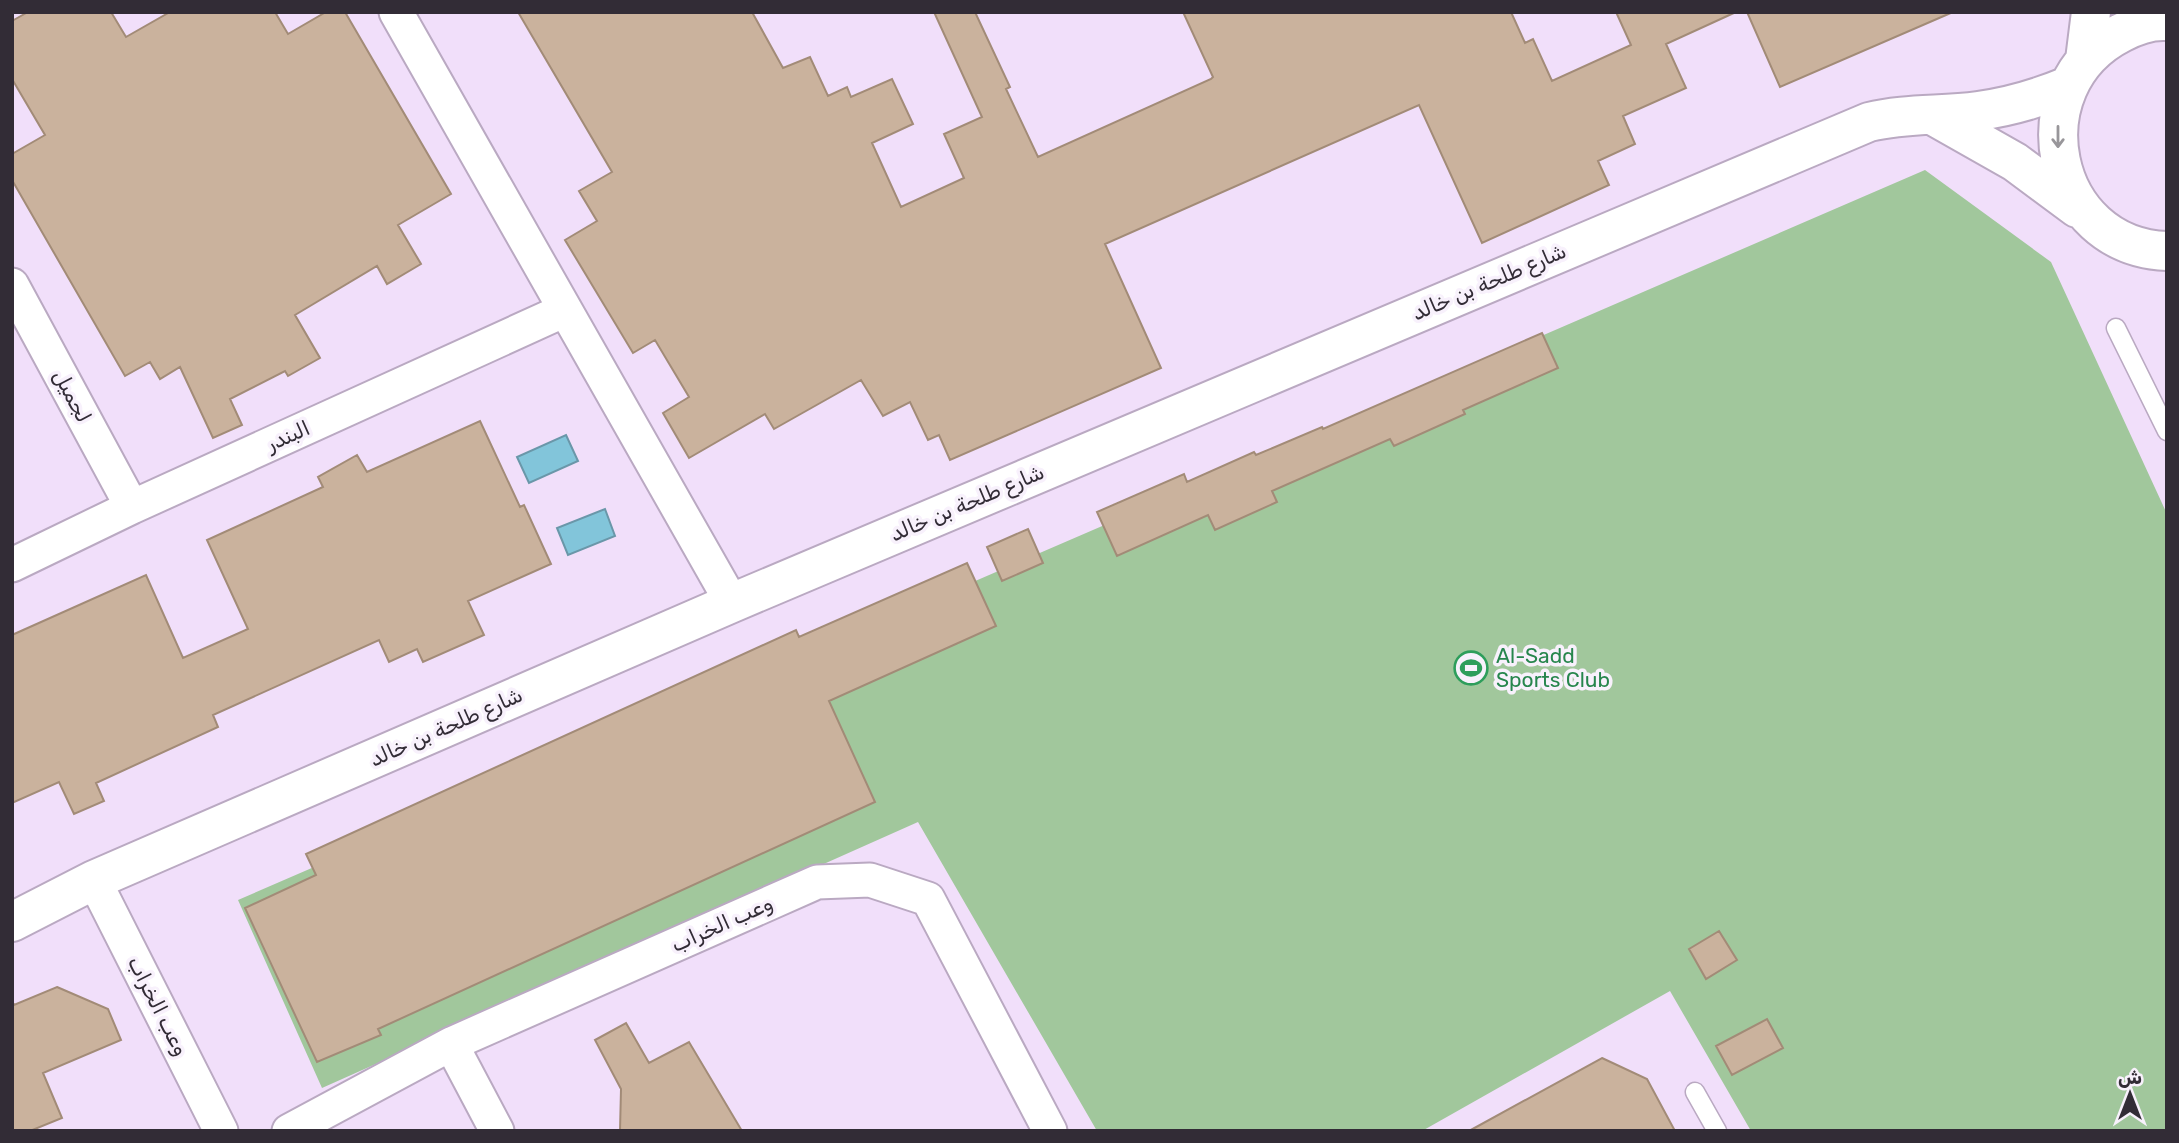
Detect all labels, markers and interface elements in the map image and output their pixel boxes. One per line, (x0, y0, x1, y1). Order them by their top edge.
one-way arrow (2051, 125, 2065, 148)
street label: شارع طلحة بن خالد (1408, 238, 1570, 327)
street label: لجميل (48, 365, 97, 426)
street label: البندر (260, 415, 314, 457)
street label: شارع طلحة بن خالد (886, 459, 1048, 548)
place label: Al-Sadd Sports Club (1496, 643, 1610, 692)
sports icon: Al-Sadd Sports Club (1452, 649, 1490, 687)
street label: شارع طلحة بن خالد (365, 682, 527, 773)
street label: وعب الخراب (667, 890, 777, 958)
street label: وعب الخراب (122, 952, 194, 1060)
north arrow (2095, 1059, 2165, 1129)
text: ش (2118, 1066, 2142, 1089)

